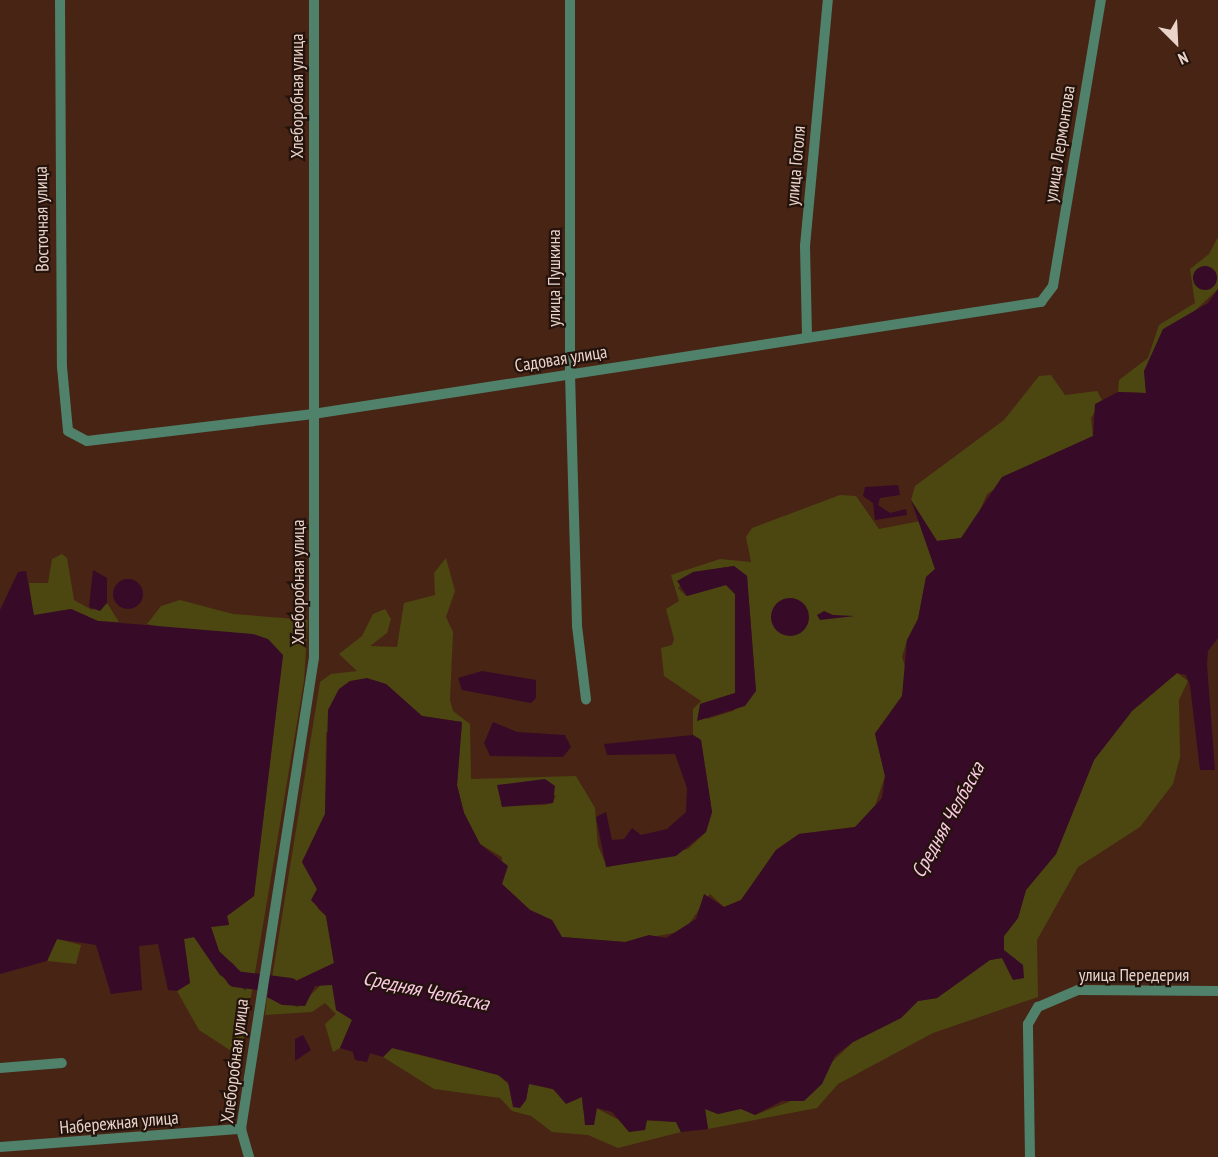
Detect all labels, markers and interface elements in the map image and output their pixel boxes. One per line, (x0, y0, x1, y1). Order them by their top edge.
north arrow (1146, 12, 1206, 72)
street label: Хлеборобная улица (286, 33, 308, 159)
text: N (1175, 48, 1191, 69)
street label: улица Лермонтова (1040, 84, 1080, 204)
street label: улица Гоголя (782, 125, 810, 207)
street label: Восточная улица (30, 166, 54, 272)
street label: улица Пушкина (543, 229, 565, 327)
street label: Садовая улица (513, 341, 609, 377)
street label: Хлеборобная улица (287, 519, 309, 645)
water label: Средняя Челбаска (906, 758, 990, 882)
street label: улица Передерия (1079, 964, 1189, 986)
water label: Средняя Челбаска (361, 966, 491, 1016)
street label: Хлеборобная улица (217, 998, 253, 1124)
street label: Набережная улица (58, 1107, 180, 1139)

